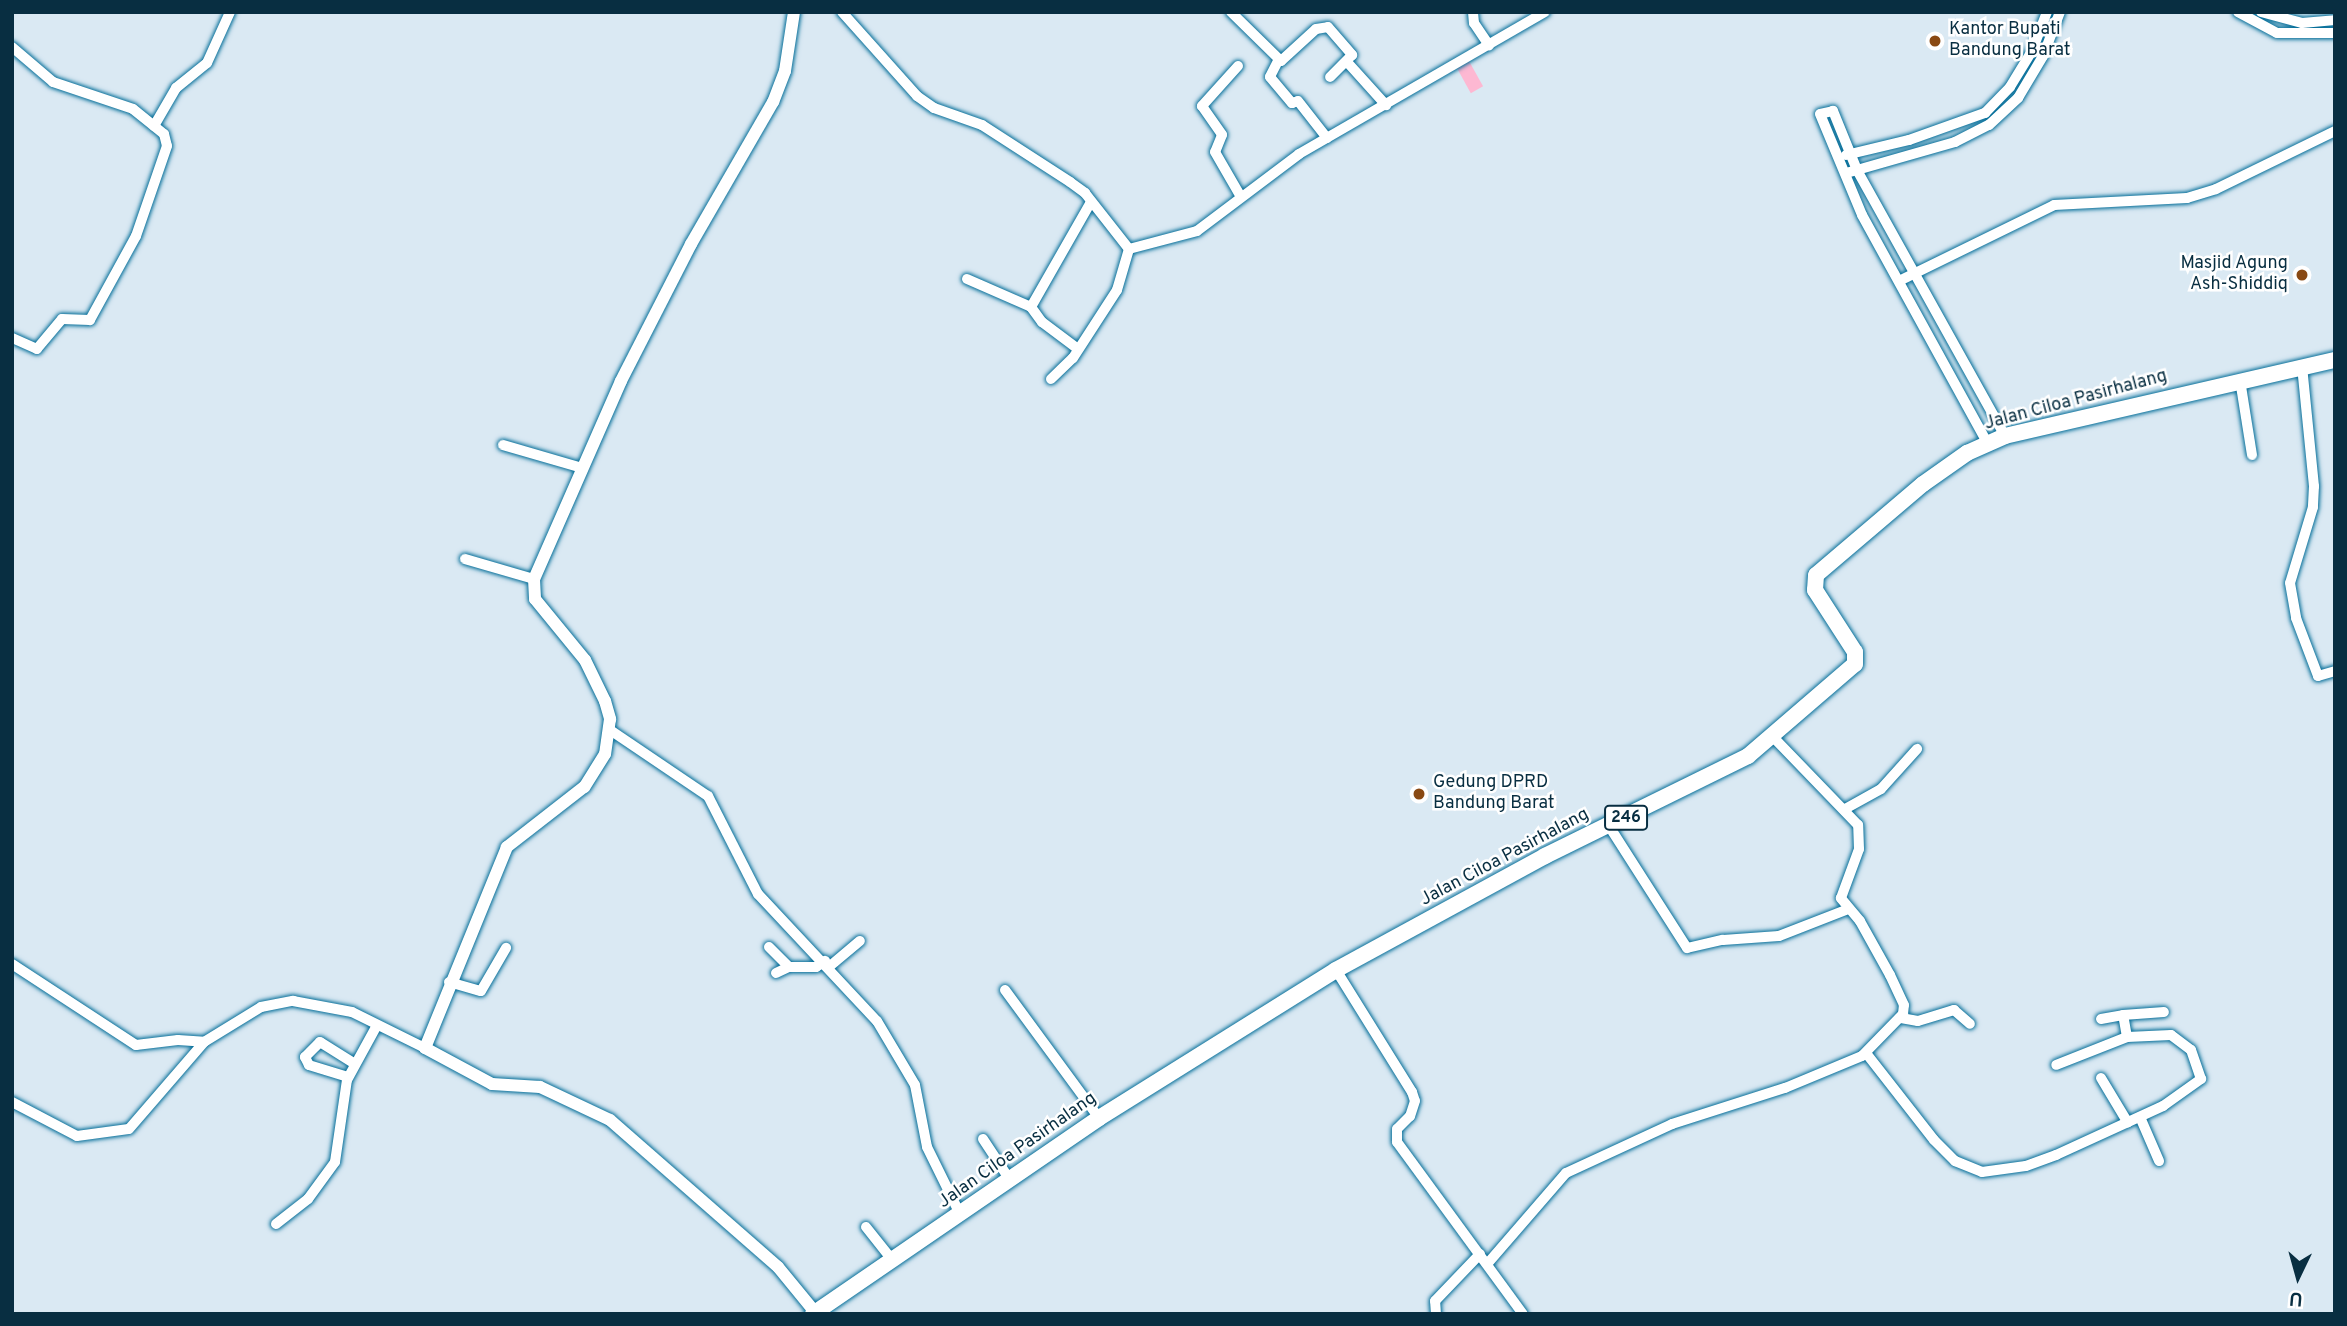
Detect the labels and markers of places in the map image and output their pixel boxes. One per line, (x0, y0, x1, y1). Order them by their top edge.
place label: Kantor Bupati Bandung Barat (1949, 20, 2071, 62)
marker: Kantor Bupati Bandung Barat (1927, 33, 1943, 49)
place label: Masjid Agung Ash-Shiddiq (2180, 254, 2288, 296)
marker: Masjid Agung Ash-Shiddiq (2294, 267, 2310, 283)
place label: Gedung DPRD Bandung Barat (1433, 773, 1555, 816)
marker: Gedung DPRD Bandung Barat (1411, 786, 1427, 802)

